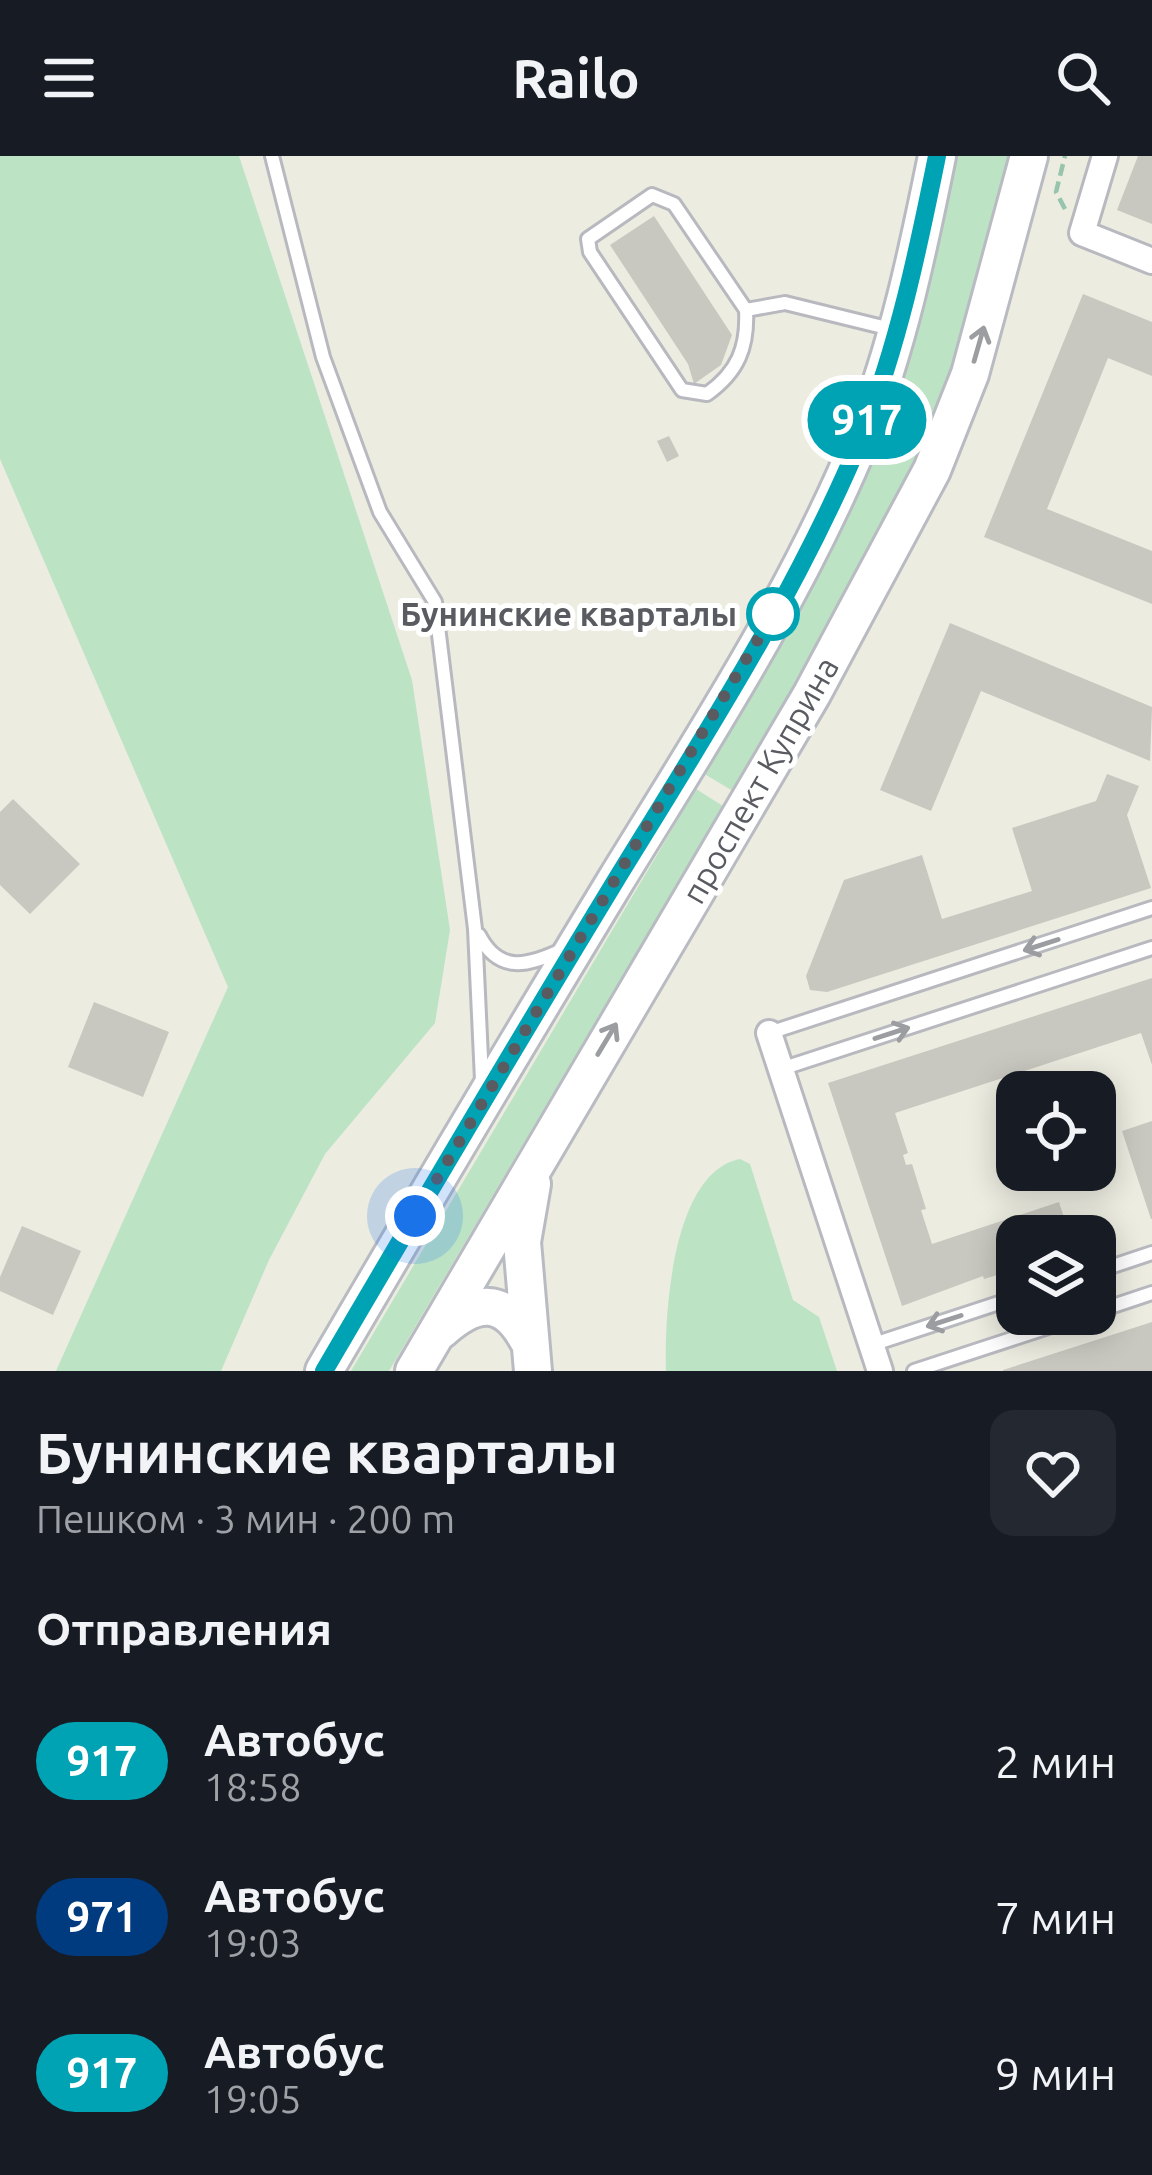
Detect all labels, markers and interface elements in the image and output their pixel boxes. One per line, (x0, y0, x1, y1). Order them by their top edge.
icon: menu (36, 45, 102, 111)
icon: search (1050, 45, 1116, 111)
text: Railo (512, 48, 640, 108)
one-way arrow (969, 326, 991, 364)
line badge: 917 (798, 381, 936, 459)
text: 917 (831, 396, 903, 443)
marker: Бунинские кварталы (748, 589, 798, 639)
place label: Бунинские кварталы (400, 595, 737, 632)
street label: проспект Куприна (674, 650, 845, 909)
one-way arrow (1023, 935, 1061, 957)
one-way arrow (873, 1021, 910, 1042)
one-way arrow (596, 1022, 620, 1057)
map controls (996, 1071, 1116, 1335)
button: locate (996, 1071, 1116, 1191)
your location (385, 1186, 445, 1246)
button: layers (996, 1215, 1116, 1335)
one-way arrow (926, 1312, 964, 1334)
button: heart (990, 1410, 1116, 1536)
text: Бунинские кварталы (36, 1420, 618, 1484)
text: Пешком · 3 мин · 200 m (36, 1497, 455, 1540)
text: Отправления (36, 1603, 332, 1654)
text: Автобус (204, 1714, 385, 1765)
text: 2 мин (995, 1736, 1116, 1787)
text: 917 (66, 1737, 138, 1784)
text: 18:58 (204, 1765, 302, 1808)
text: Автобус (204, 1870, 385, 1921)
text: 7 мин (995, 1892, 1116, 1943)
text: 971 (66, 1893, 138, 1940)
text: 19:03 (204, 1921, 302, 1964)
text: Автобус (204, 2026, 385, 2077)
text: 9 мин (995, 2048, 1116, 2099)
text: 917 (66, 2049, 138, 2096)
text: 19:05 (204, 2077, 302, 2120)

